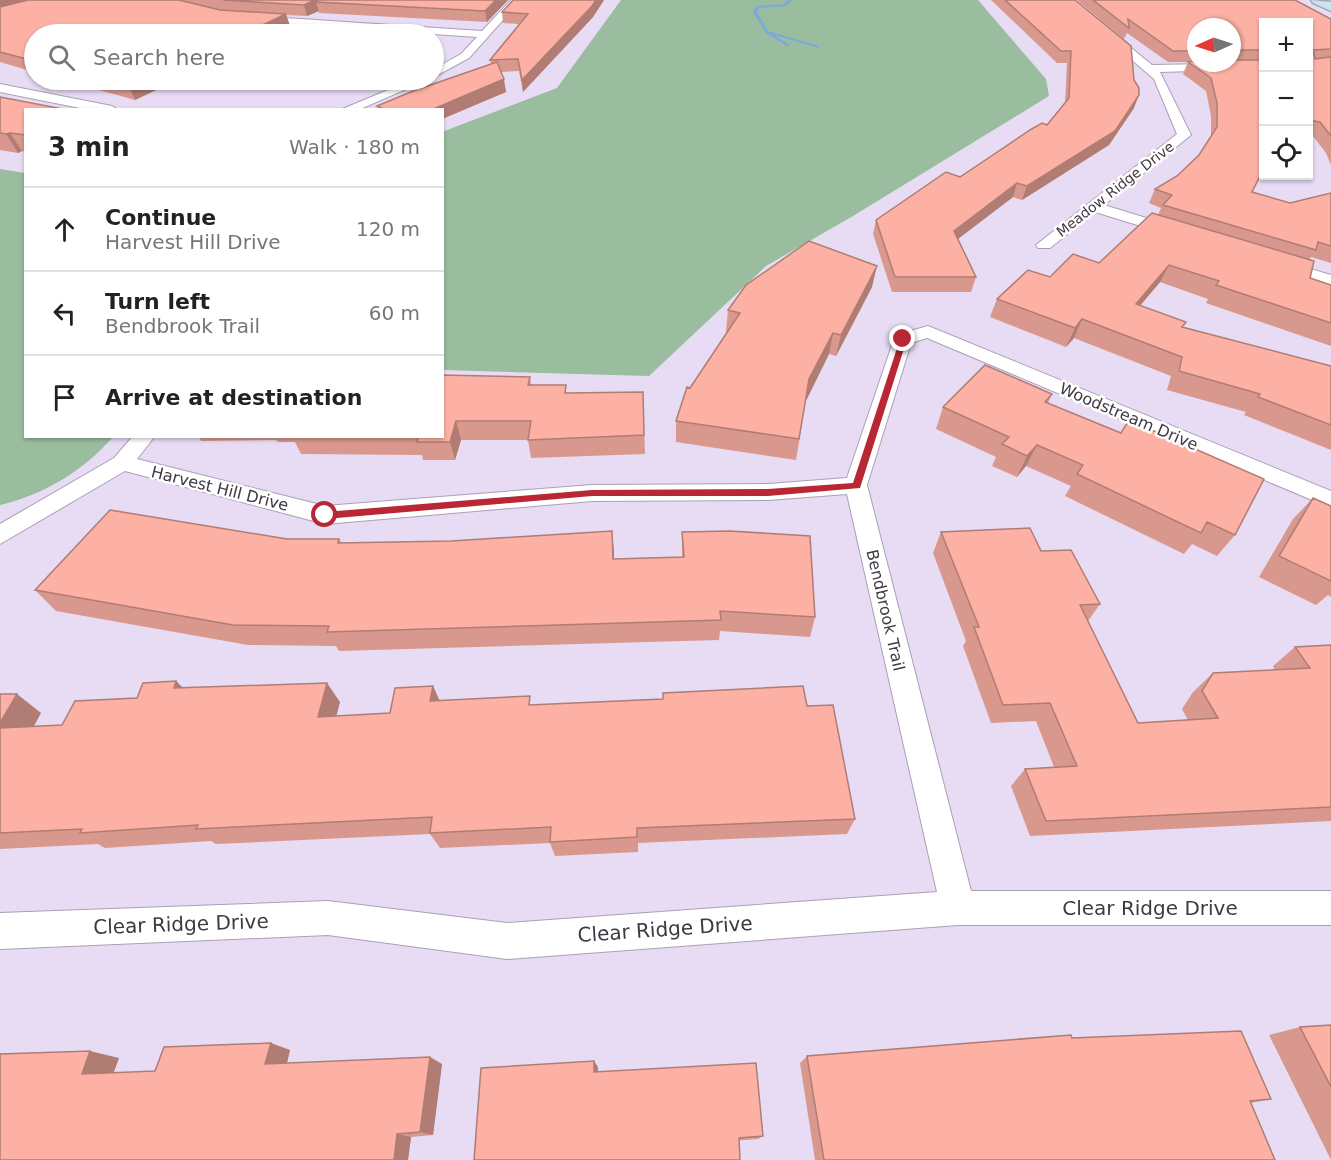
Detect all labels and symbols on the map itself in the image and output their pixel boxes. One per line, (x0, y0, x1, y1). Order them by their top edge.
north arrow (1187, 18, 1241, 72)
street label: Meadow Ridge Drive (1053, 138, 1177, 240)
route end (889, 325, 915, 351)
street label: Woodstream Drive (1057, 379, 1201, 454)
street label: Harvest Hill Drive (149, 462, 290, 515)
route start (311, 501, 337, 527)
street label: Bendbrook Trail (862, 548, 909, 673)
street label: Clear Ridge Drive (1062, 896, 1238, 920)
street label: Clear Ridge Drive (93, 909, 269, 939)
street label: Clear Ridge Drive (577, 911, 753, 947)

